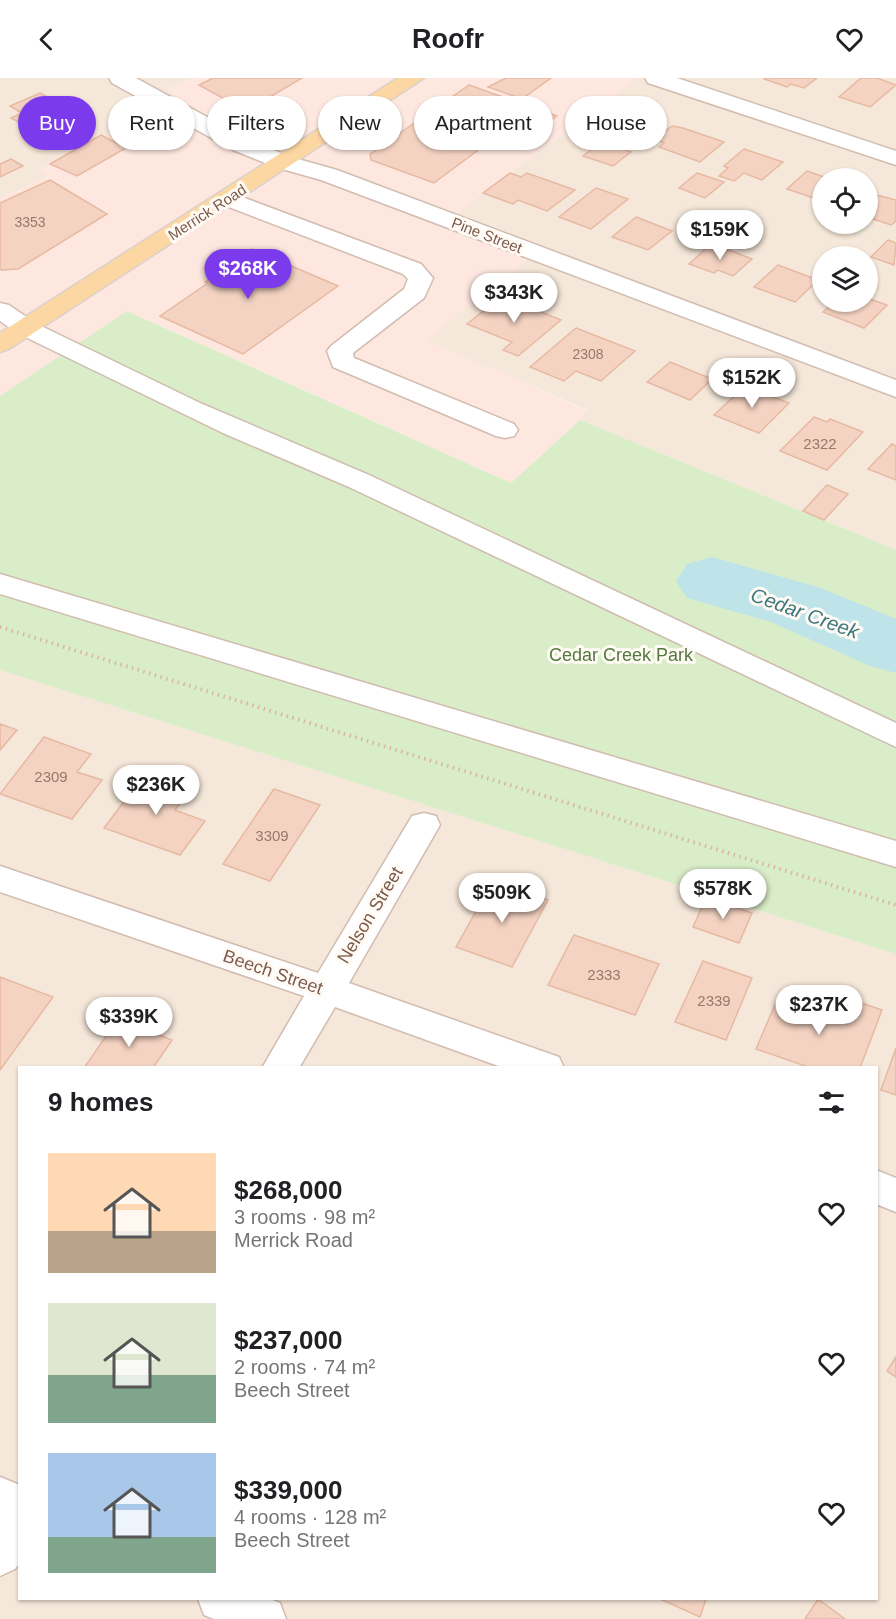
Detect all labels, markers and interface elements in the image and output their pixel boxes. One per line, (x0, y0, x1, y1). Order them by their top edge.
icon: back (30, 23, 63, 56)
icon: heart (833, 23, 866, 56)
text: Roofr (412, 24, 484, 54)
chip: Buy (18, 96, 96, 150)
chip: Rent (108, 96, 195, 150)
chip: Filters (207, 96, 306, 150)
chip: New (318, 96, 402, 150)
chip: Apartment (414, 96, 553, 150)
chip: House (565, 96, 667, 150)
map controls (812, 168, 878, 312)
button: locate (812, 168, 878, 234)
street label: Merrick Road (165, 181, 249, 243)
pin: $159K (678, 210, 762, 261)
house number: 3353 (14, 214, 46, 230)
street label: Pine Street (449, 214, 525, 257)
text: $159K (691, 218, 749, 240)
button: layers (812, 246, 878, 312)
pin: $268K (206, 249, 290, 300)
text: $268K (219, 257, 277, 279)
pin: $343K (472, 273, 556, 324)
text: $343K (485, 281, 543, 303)
house number: 2308 (572, 346, 604, 362)
pin: $152K (710, 358, 794, 409)
text: $152K (723, 366, 781, 388)
house number: 2322 (803, 435, 837, 452)
water label: Cedar Creek (748, 583, 863, 643)
park label: Cedar Creek Park (549, 645, 694, 665)
pin: $236K (114, 765, 198, 816)
house number: 2309 (34, 768, 68, 785)
text: $236K (127, 773, 185, 795)
house number: 3309 (255, 827, 289, 844)
street label: Nelson Street (333, 863, 407, 967)
pin: $578K (681, 869, 765, 920)
pin: $509K (460, 873, 544, 924)
text: $578K (694, 877, 752, 899)
text: $509K (473, 881, 531, 903)
street label: Beech Street (221, 946, 325, 998)
house number: 2333 (587, 966, 621, 983)
pin: $237K (777, 985, 861, 1036)
house number: 2339 (697, 992, 731, 1009)
text: $237K (790, 993, 848, 1015)
pin: $339K (87, 997, 171, 1048)
text: $339K (100, 1005, 158, 1027)
icon: filters (815, 1086, 848, 1119)
text: 9 homes (48, 1087, 154, 1117)
text: $268,000 (234, 1175, 342, 1205)
icon: home (96, 1177, 168, 1249)
icon: heart (815, 1197, 848, 1230)
text: 3 rooms · 98 m² (234, 1206, 375, 1228)
text: Merrick Road (234, 1229, 353, 1251)
text: $237,000 (234, 1325, 342, 1355)
icon: home (96, 1327, 168, 1399)
icon: heart (815, 1347, 848, 1380)
text: 2 rooms · 74 m² (234, 1356, 375, 1378)
text: Beech Street (234, 1379, 350, 1401)
text: $339,000 (234, 1475, 342, 1505)
icon: home (96, 1477, 168, 1549)
icon: heart (815, 1497, 848, 1530)
text: 4 rooms · 128 m² (234, 1506, 386, 1528)
text: Beech Street (234, 1529, 350, 1551)

